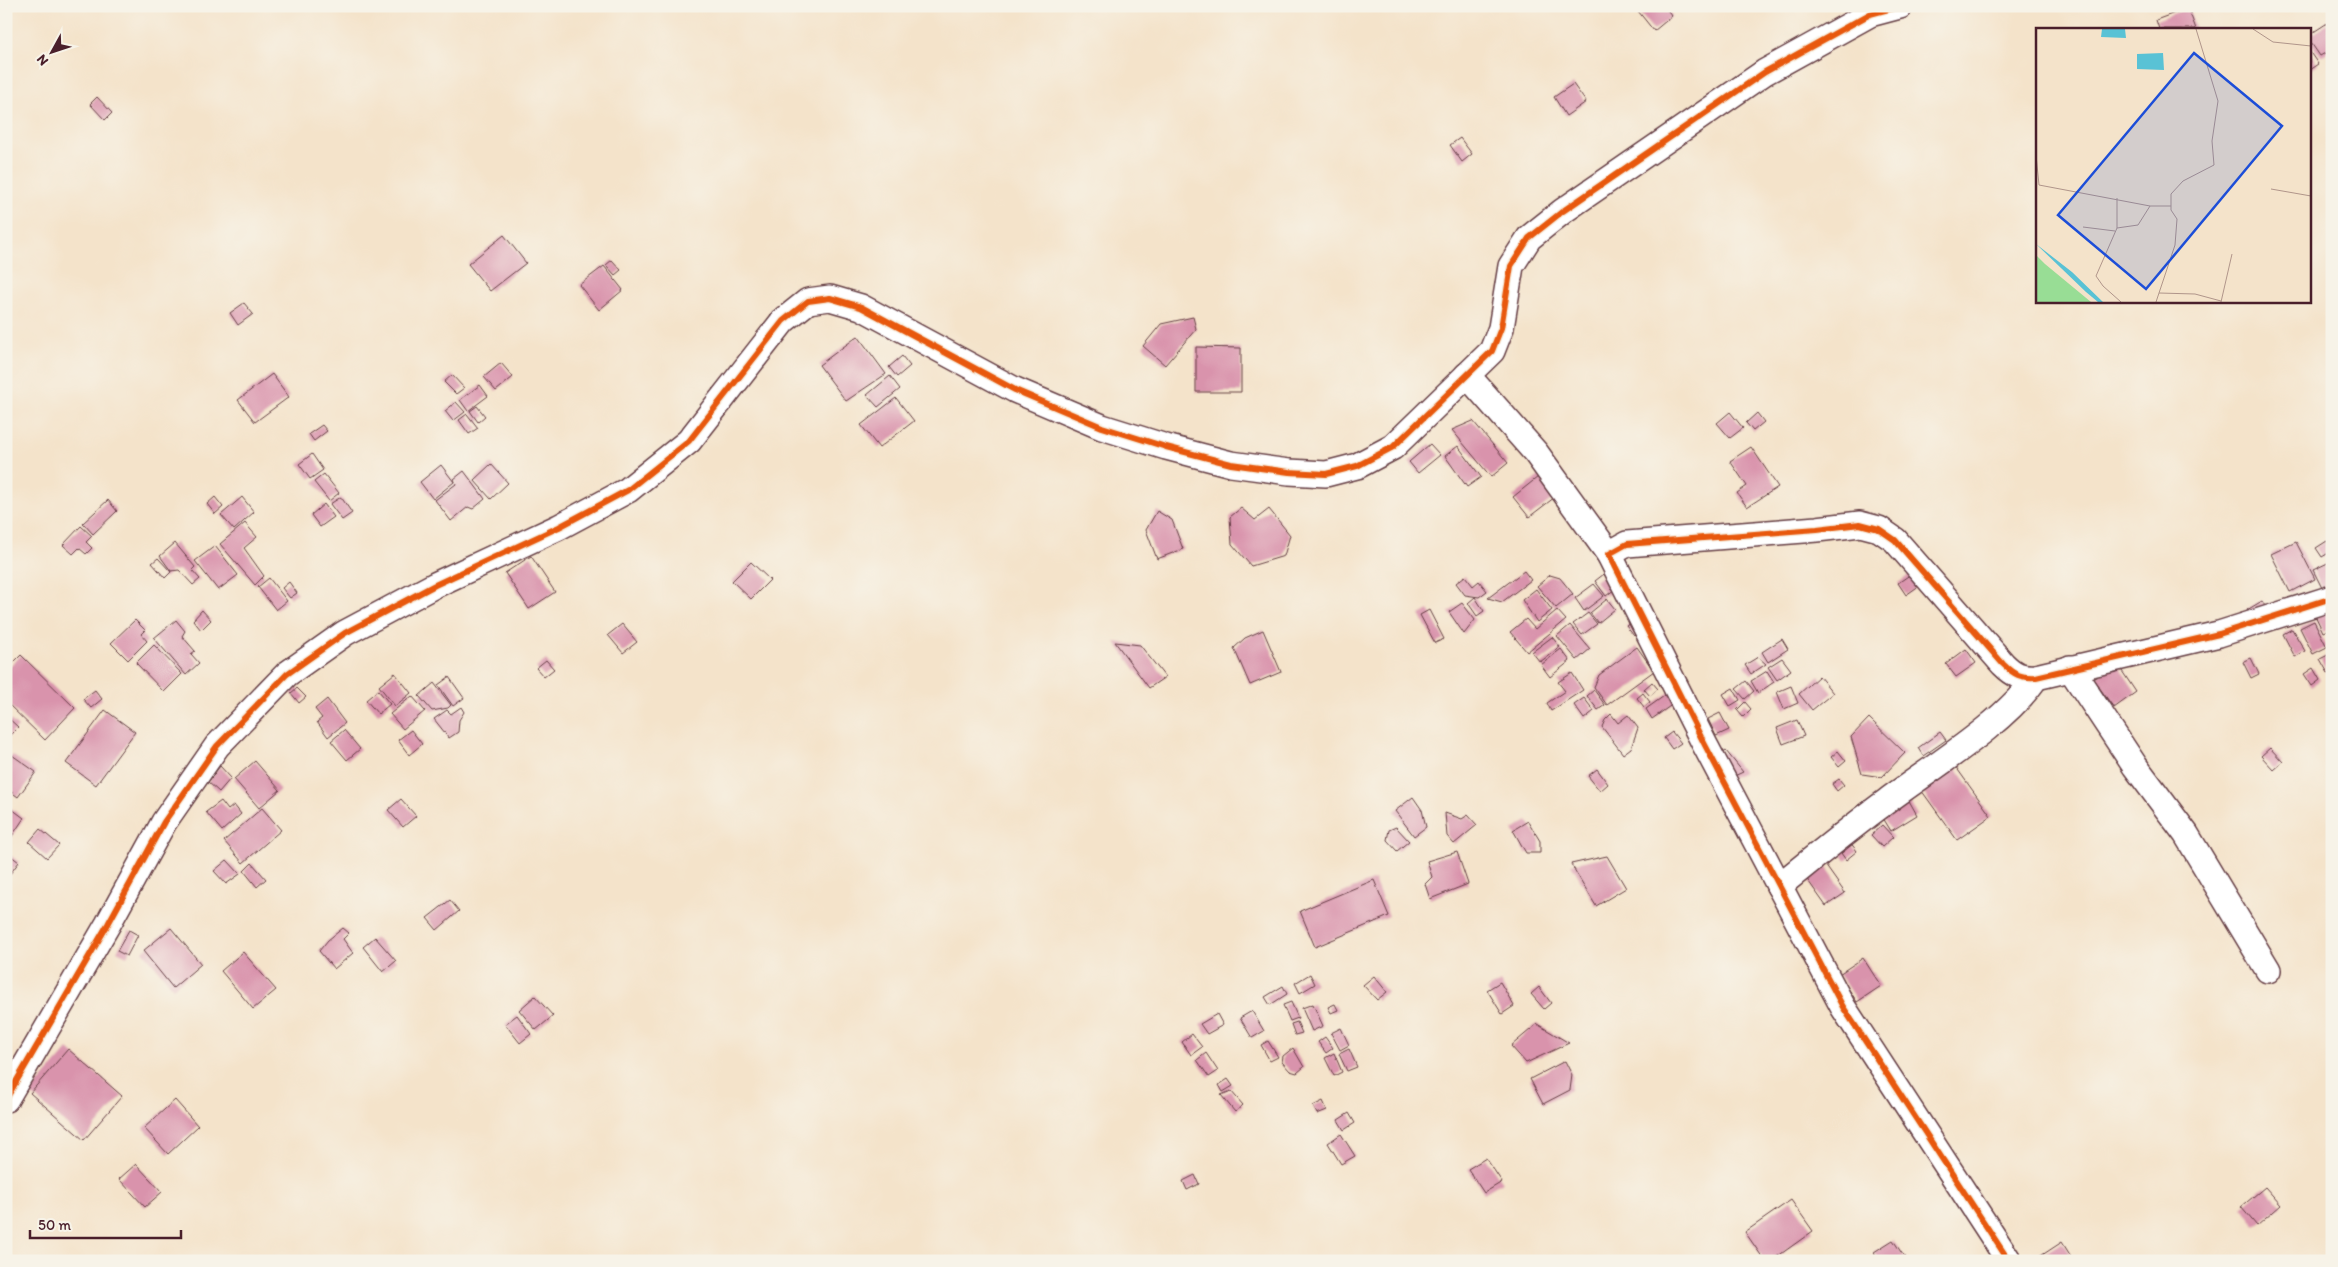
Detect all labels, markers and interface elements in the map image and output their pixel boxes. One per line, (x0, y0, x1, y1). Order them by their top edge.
north arrow (28, 28, 78, 78)
inset map (2036, 28, 2310, 302)
text: N (33, 51, 52, 69)
scale bar (30, 1207, 181, 1239)
text: 50 m (38, 1216, 71, 1234)

